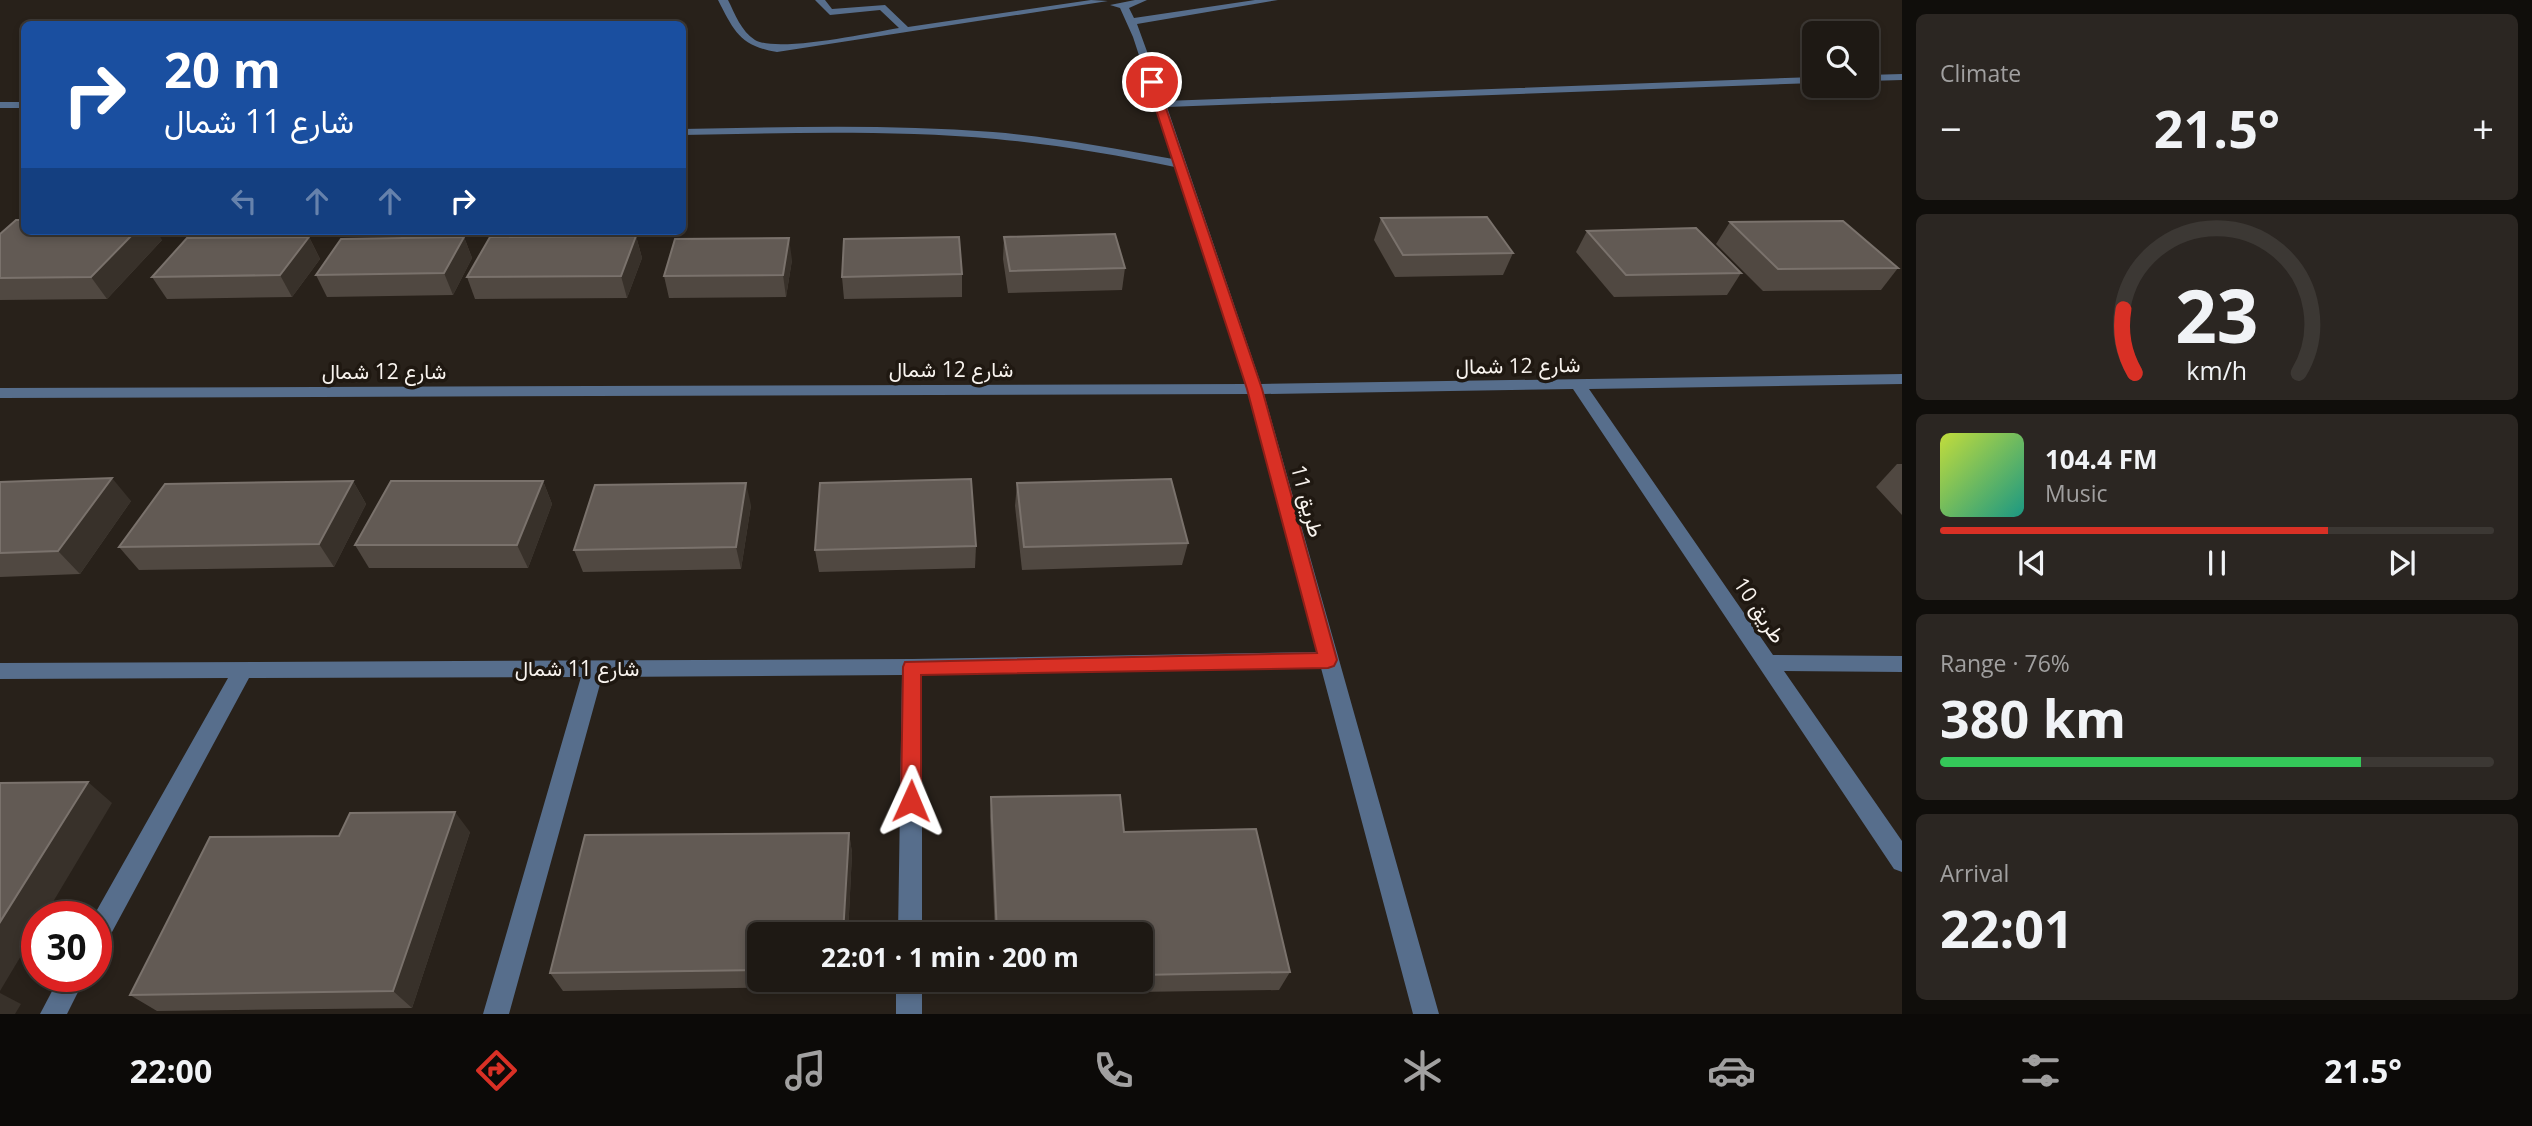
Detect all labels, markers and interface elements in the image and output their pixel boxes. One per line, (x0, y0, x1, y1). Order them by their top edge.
map controls (1802, 21, 1879, 98)
button: search (1802, 21, 1879, 98)
text: 20 m (164, 36, 281, 102)
icon: right (49, 49, 140, 140)
pin (1122, 52, 1182, 112)
text: Climate (1940, 57, 2021, 89)
icon: arrive (1133, 63, 1171, 101)
text: 21.5° (2154, 92, 2280, 163)
text: شارع 11 شمال (164, 99, 354, 142)
text: − (1940, 102, 1962, 154)
text: + (2472, 102, 2494, 154)
icon: left (225, 182, 263, 220)
icon: ahead (298, 182, 336, 220)
icon: ahead (371, 182, 409, 220)
icon: right (444, 182, 482, 220)
text: 23 (2175, 265, 2259, 364)
street label: شارع 12 شمال (1455, 350, 1581, 381)
text: km/h (2187, 353, 2247, 387)
street label: شارع 12 شمال (889, 355, 1013, 384)
street label: شارع 12 شمال (322, 357, 446, 386)
text: 104.4 FM (2045, 441, 2157, 477)
street label: طريق 11 (1285, 462, 1331, 540)
text: Music (2045, 477, 2108, 509)
icon: previous (2013, 544, 2051, 582)
icon: pause (2198, 544, 2236, 582)
icon: next (2383, 544, 2421, 582)
street label: طريق 10 (1728, 571, 1792, 649)
text: Range · 76% (1940, 647, 2070, 679)
street label: شارع 11 شمال (515, 654, 639, 683)
text: 380 km (1940, 682, 2126, 753)
position arrow (874, 764, 948, 838)
text: Arrival (1940, 857, 2009, 889)
text: 22:01 (1940, 892, 2074, 963)
speed limit sign: 30 (21, 901, 112, 992)
text: 22:01 · 1 min · 200 m (821, 939, 1079, 975)
icon: directions (472, 1046, 521, 1095)
icon: music (781, 1046, 830, 1095)
icon: phone (1089, 1046, 1138, 1095)
icon: climate (1398, 1046, 1447, 1095)
icon: car (1707, 1046, 1756, 1095)
icon: filters (2016, 1046, 2065, 1095)
text: 22:00 (130, 1049, 212, 1092)
text: 21.5° (2324, 1049, 2402, 1092)

